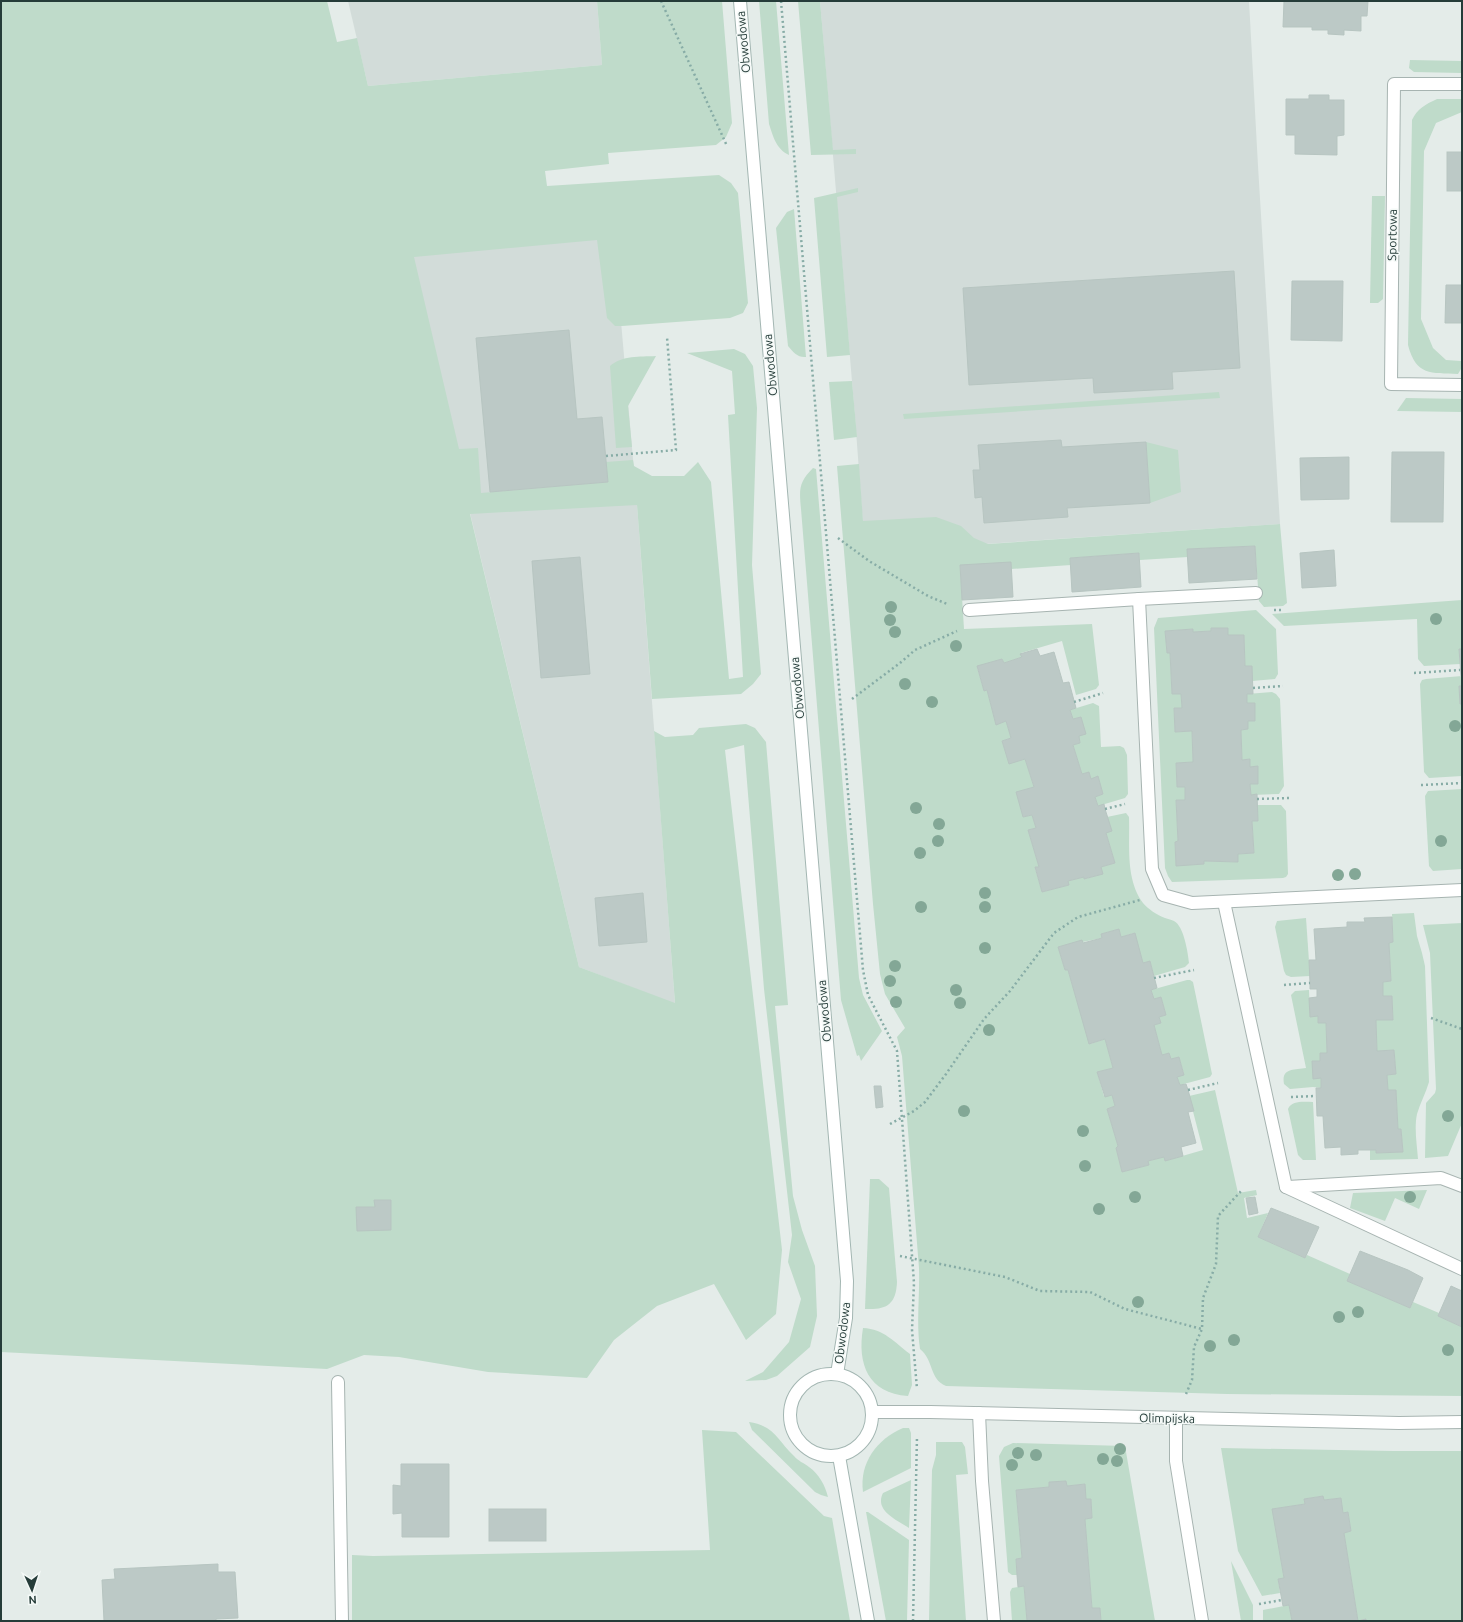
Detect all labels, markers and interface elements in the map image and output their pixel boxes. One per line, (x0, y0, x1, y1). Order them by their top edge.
street label: Obwodowa (734, 10, 752, 74)
street label: Sportowa (1385, 209, 1399, 261)
street label: Obwodowa (761, 333, 779, 397)
street label: Obwodowa (788, 656, 806, 720)
street label: Obwodowa (815, 979, 833, 1043)
street label: Obwodowa (832, 1301, 852, 1365)
street label: Olimpijska (1139, 1411, 1195, 1425)
north arrow (12, 1570, 52, 1610)
text: N (28, 1594, 37, 1606)

